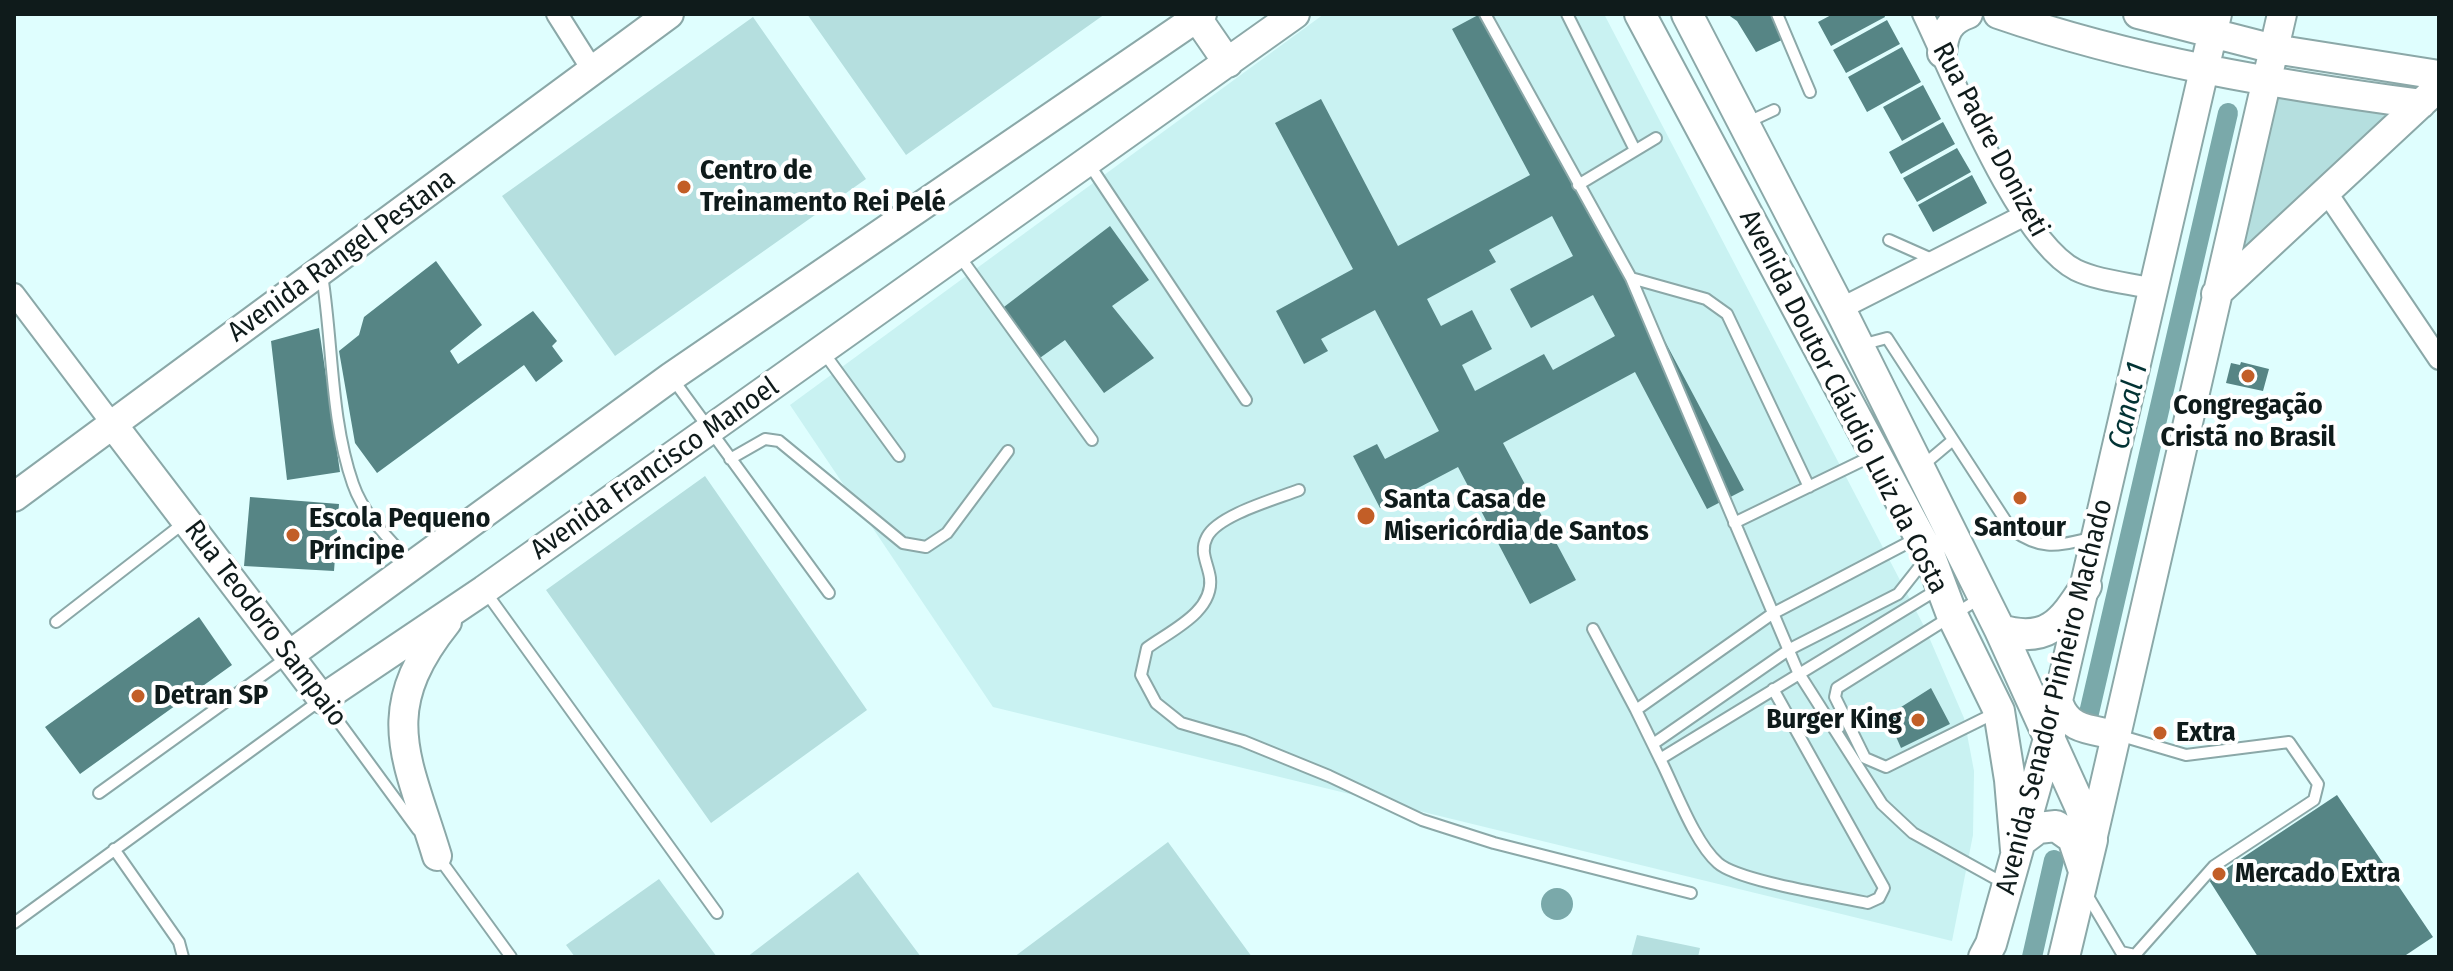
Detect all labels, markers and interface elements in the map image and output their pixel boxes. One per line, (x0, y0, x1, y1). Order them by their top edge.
street label: Rua Padre Donizeti (1925, 37, 2055, 243)
place label: Centro de Treinamento Rei Pelé (700, 154, 946, 220)
street label: Avenida Rangel Pestana (222, 162, 462, 350)
marker: Centro de Treinamento Rei Pelé (675, 178, 693, 196)
street label: Avenida Doutor Cláudio Luiz da Costa (1731, 205, 1955, 599)
water label: Canal 1 (2102, 359, 2156, 453)
marker: Congregação Cristã no Brasil (2239, 367, 2257, 385)
street label: Avenida Francisco Manoel (525, 371, 785, 567)
place label: Congregação Cristã no Brasil (2161, 389, 2335, 455)
place label: Santa Casa de Misericórdia de Santos (1384, 483, 1649, 549)
marker: Santour (2011, 489, 2029, 507)
street label: Avenida Senador Pinheiro Machado (1990, 496, 2120, 898)
place label: Escola Pequeno Príncipe (309, 502, 490, 568)
marker: Santa Casa de Misericórdia de Santos (1355, 505, 1377, 527)
place label: Santour (1974, 511, 2066, 545)
street label: Rua Teodoro Sampaio (177, 514, 353, 734)
marker: Escola Pequeno Príncipe (284, 526, 302, 544)
place label: Detran SP (154, 679, 268, 713)
marker: Detran SP (129, 687, 147, 705)
place label: Burger King (1766, 703, 1902, 737)
marker: Burger King (1909, 711, 1927, 729)
place label: Extra (2176, 716, 2236, 750)
marker: Extra (2151, 724, 2169, 742)
place label: Mercado Extra (2235, 857, 2400, 891)
marker: Mercado Extra (2210, 865, 2228, 883)

